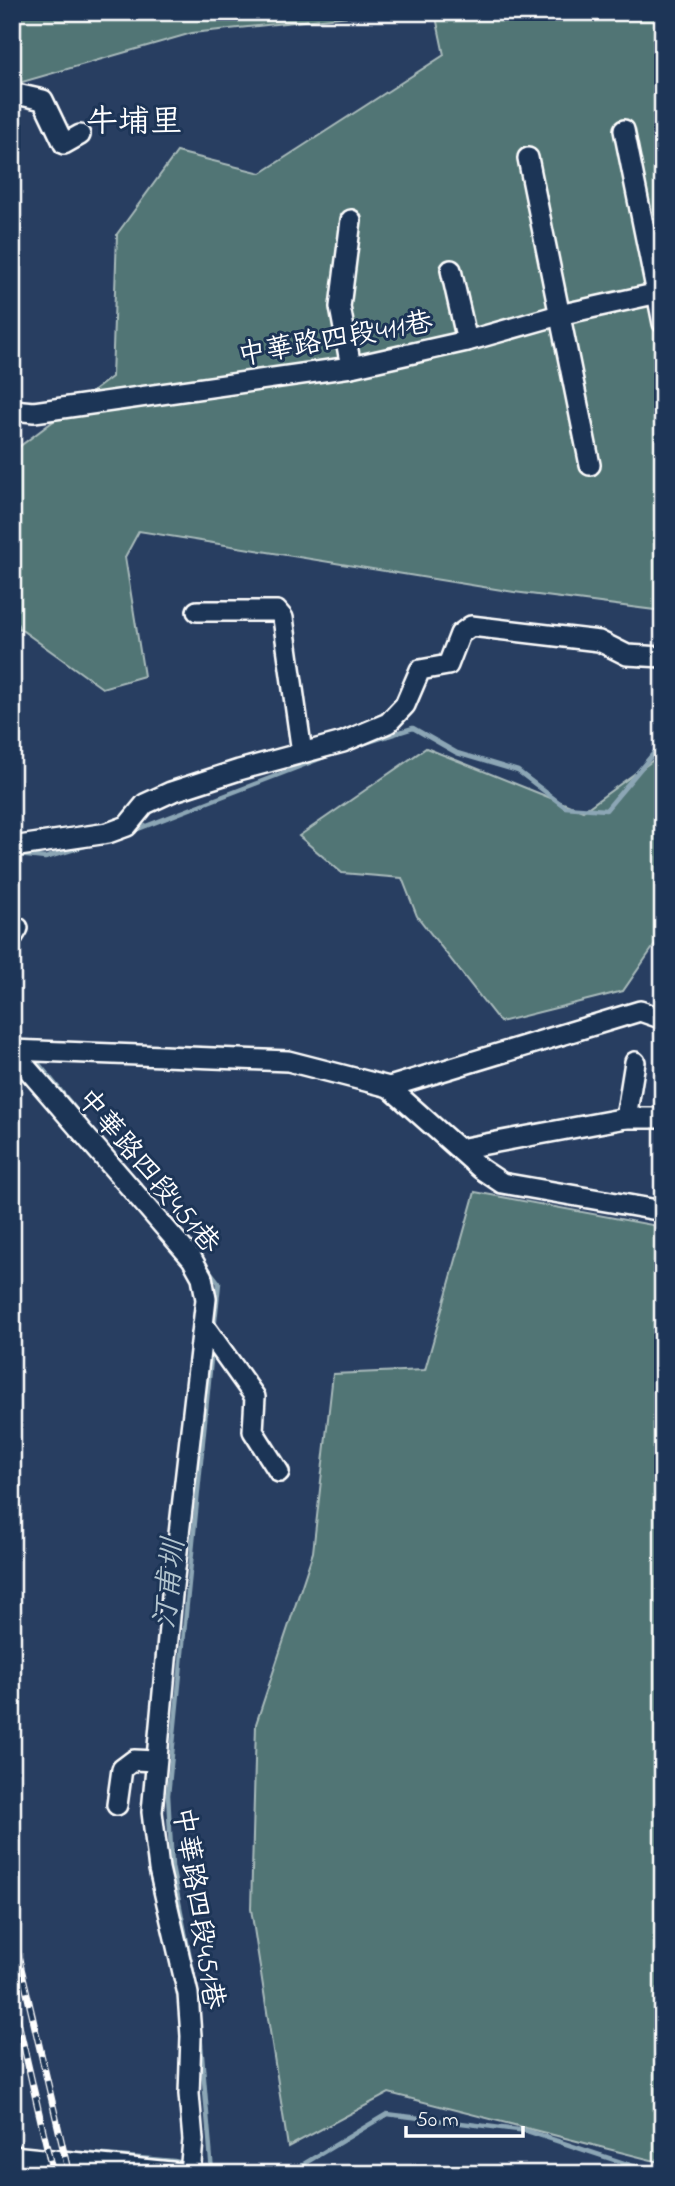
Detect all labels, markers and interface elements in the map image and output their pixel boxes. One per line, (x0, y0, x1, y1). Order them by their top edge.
district label: 牛埔里 (86, 100, 182, 147)
street label: 中華路四段411巷 (235, 303, 437, 378)
street label: 中華路四段451巷 (66, 1081, 229, 1264)
water label: 汀甫圳 (144, 1534, 198, 1631)
street label: 中華路四段451巷 (160, 1804, 233, 2014)
scale bar (406, 2095, 523, 2139)
text: 50 m (416, 2106, 459, 2136)

